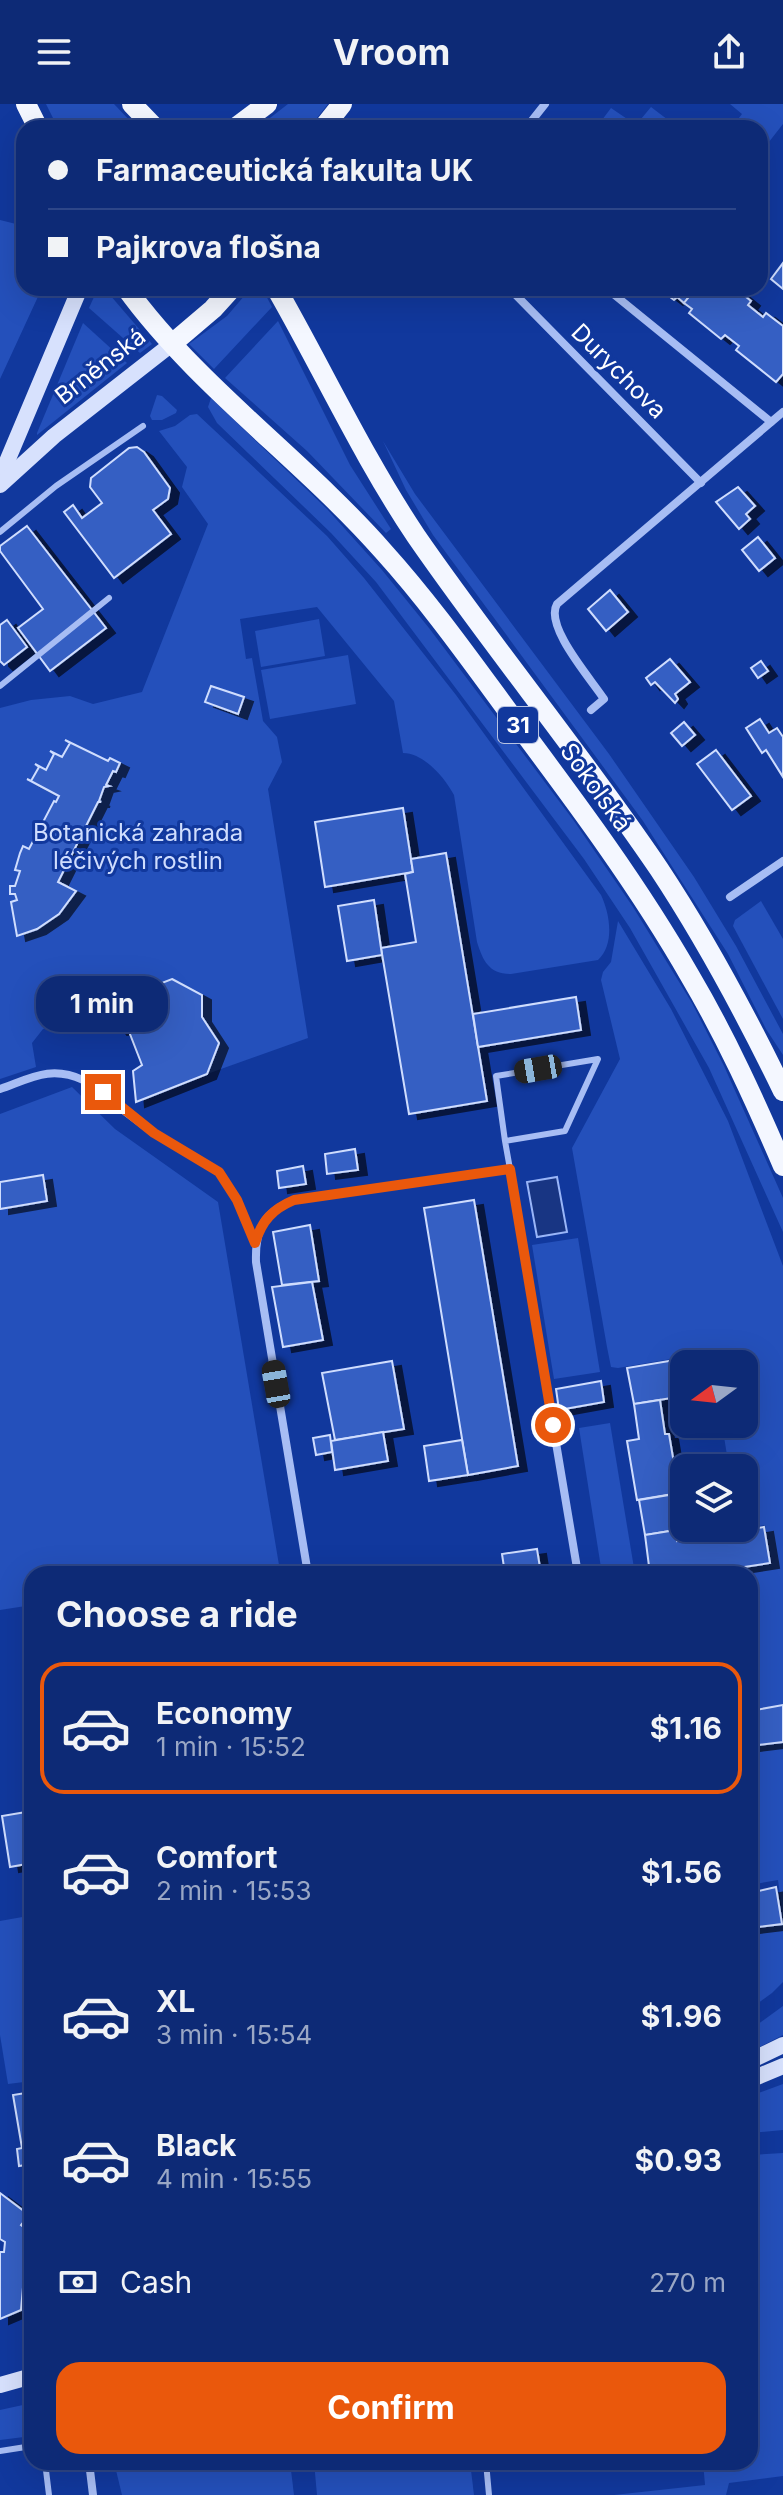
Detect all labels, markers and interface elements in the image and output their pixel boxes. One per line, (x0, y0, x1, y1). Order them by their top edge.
icon: menu (32, 30, 76, 74)
text: Vroom (333, 30, 450, 74)
icon: share (707, 30, 751, 74)
text: Farmaceutická fakulta UK (96, 152, 473, 188)
text: Pajkrova flošna (96, 229, 321, 265)
street label: Durychova (565, 317, 673, 425)
street label: Brněnská (49, 322, 151, 410)
road number: 31 (498, 707, 538, 743)
street label: Sokolská (554, 737, 638, 837)
park label: Botanická zahrada léčivých rostlin (33, 818, 243, 875)
callout: 1 min (37, 976, 169, 1032)
text: 1 min (70, 988, 134, 1019)
car (512, 1053, 564, 1085)
route end (85, 1074, 121, 1110)
north arrow (670, 1350, 758, 1438)
map controls (670, 1350, 758, 1542)
car (260, 1358, 292, 1410)
route start (535, 1407, 571, 1443)
button: layers (670, 1454, 758, 1542)
text: Choose a ride (56, 1592, 298, 1636)
icon: car (60, 1692, 132, 1764)
text: Economy (156, 1695, 292, 1731)
text: $1.16 (650, 1710, 722, 1746)
text: 1 min · 15:52 (156, 1731, 306, 1762)
icon: car (60, 1836, 132, 1908)
text: Comfort (156, 1839, 277, 1875)
text: $1.56 (641, 1854, 722, 1890)
text: 2 min · 15:53 (156, 1875, 311, 1906)
icon: car (60, 1980, 132, 2052)
text: XL (156, 1983, 195, 2019)
text: $1.96 (641, 1998, 722, 2034)
text: 3 min · 15:54 (156, 2019, 312, 2050)
icon: car (60, 2124, 132, 2196)
text: Black (156, 2127, 236, 2163)
text: $0.93 (635, 2142, 722, 2178)
text: 4 min · 15:55 (156, 2163, 312, 2194)
icon: cash (56, 2260, 100, 2304)
text: Cash (120, 2264, 192, 2300)
text: 270 m (649, 2267, 726, 2298)
button: Confirm (56, 2362, 726, 2454)

